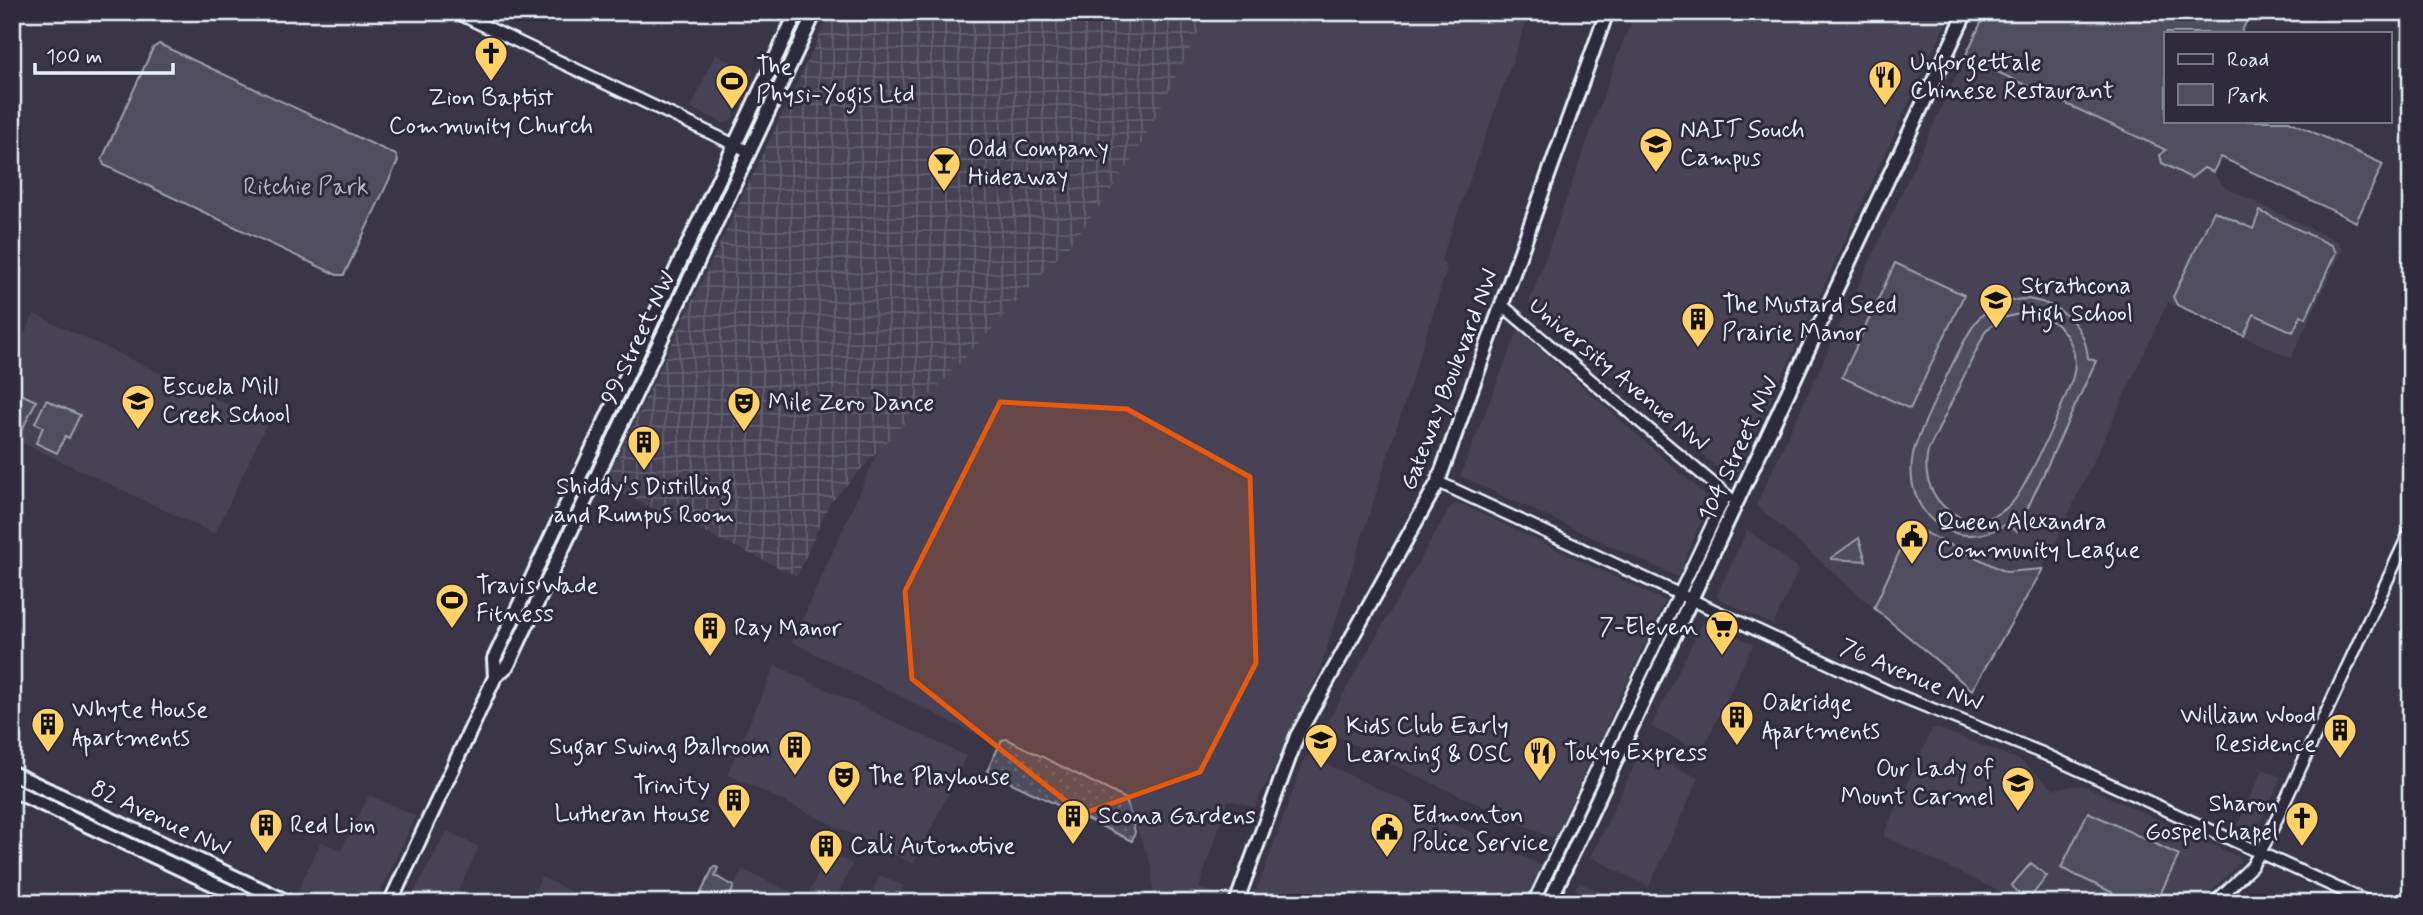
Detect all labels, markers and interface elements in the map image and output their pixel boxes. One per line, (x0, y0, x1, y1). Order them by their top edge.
scale bar (35, 32, 173, 76)
legend (2164, 32, 2392, 122)
church icon: Zion Baptist Community Church (472, 34, 510, 83)
text: 100 m (46, 43, 102, 71)
text: Road (2227, 46, 2269, 74)
place label: Unforgettale Chinese Restaurant (1910, 48, 2114, 107)
place label: The Physi-Yogis Ltd (756, 52, 915, 114)
restaurant icon: Unforgettale Chinese Restaurant (1866, 58, 1904, 107)
sports icon: The Physi-Yogis Ltd (713, 62, 751, 111)
text: Park (2227, 82, 2269, 110)
place label: Zion Baptist Community Church (389, 83, 593, 142)
place label: NAIT Souch Campus (1680, 115, 1805, 174)
school or university icon: NAIT Souch Campus (1637, 125, 1675, 174)
place label: Odd Company Hideaway (968, 134, 1109, 193)
bar icon: Odd Company Hideaway (925, 144, 963, 193)
park label: Ritchie Park (243, 172, 369, 203)
street label: Gateway Boulevard NW (1394, 265, 1506, 495)
street label: 99 Street NW (594, 266, 684, 410)
place label: Strathcona High School (2021, 271, 2133, 333)
school or university icon: Strathcona High School (1977, 281, 2015, 330)
place label: The Mustard Seed Prairie Manor (1722, 290, 1897, 349)
street label: University Avenue NW (1522, 291, 1714, 459)
building icon: The Mustard Seed Prairie Manor (1679, 300, 1717, 349)
street label: 104 Street NW (1692, 371, 1786, 527)
place label: Escuela Mill Creek School (162, 372, 291, 431)
school or university icon: Escuela Mill Creek School (119, 382, 157, 431)
theatre icon: Mile Zero Dance (725, 384, 763, 433)
place label: Mile Zero Dance (768, 388, 934, 419)
building icon: Shiddy's Distilling and Rumpus Room (625, 423, 663, 472)
place label: Shiddy's Distilling and Rumpus Room (554, 472, 734, 531)
place label: Queen Alexandra Community League (1937, 507, 2140, 569)
public building icon: Queen Alexandra Community League (1893, 517, 1931, 566)
place label: Travis Wade Fitness (476, 571, 599, 630)
sports icon: Travis Wade Fitness (433, 581, 471, 630)
supermarket icon: 7-Eleven (1703, 608, 1741, 657)
building icon: Ray Manor (691, 609, 729, 658)
place label: 7-Eleven (1599, 612, 1698, 643)
place label: Ray Manor (734, 613, 842, 644)
street label: 76 Avenue NW (1835, 632, 1987, 720)
place label: Oakridge Apartments (1762, 688, 1880, 750)
place label: Whyte House Apartments (72, 695, 208, 757)
building icon: Oakridge Apartments (1718, 698, 1756, 747)
place label: William Wood Residence (2180, 701, 2316, 760)
building icon: Whyte House Apartments (29, 705, 67, 754)
place label: Kids Club Early Learning & OSC (1346, 711, 1511, 773)
building icon: William Wood Residence (2321, 711, 2359, 760)
school or university icon: Kids Club Early Learning & OSC (1302, 721, 1340, 770)
building icon: Sugar Swing Ballroom (776, 728, 814, 777)
place label: Sugar Swing Ballroom (549, 732, 770, 766)
restaurant icon: Tokyo Express (1521, 734, 1559, 783)
place label: Tokyo Express (1564, 738, 1708, 769)
place label: Our Lady of Mount Carmel (1841, 754, 1994, 813)
theatre icon: The Playhouse (825, 758, 863, 807)
place label: The Playhouse (868, 762, 1010, 793)
school or university icon: Our Lady of Mount Carmel (1999, 764, 2037, 813)
place label: Trinity Lutheran House (555, 771, 710, 830)
street label: 82 Avenue NW (85, 773, 235, 865)
building icon: Trinity Lutheran House (715, 781, 753, 830)
place label: Sharon Gospel Chapel (2145, 789, 2278, 848)
building icon: Scona Gardens (1054, 797, 1092, 846)
church icon: Sharon Gospel Chapel (2283, 799, 2321, 848)
place label: Edmonton Police Service (1412, 800, 1550, 859)
place label: Scona Gardens (1098, 801, 1256, 832)
building icon: Red Lion (247, 806, 285, 855)
place label: Red Lion (290, 810, 376, 841)
public building icon: Edmonton Police Service (1368, 810, 1406, 859)
building icon: Cali Automotive (807, 827, 845, 876)
place label: Cali Automotive (850, 831, 1016, 862)

